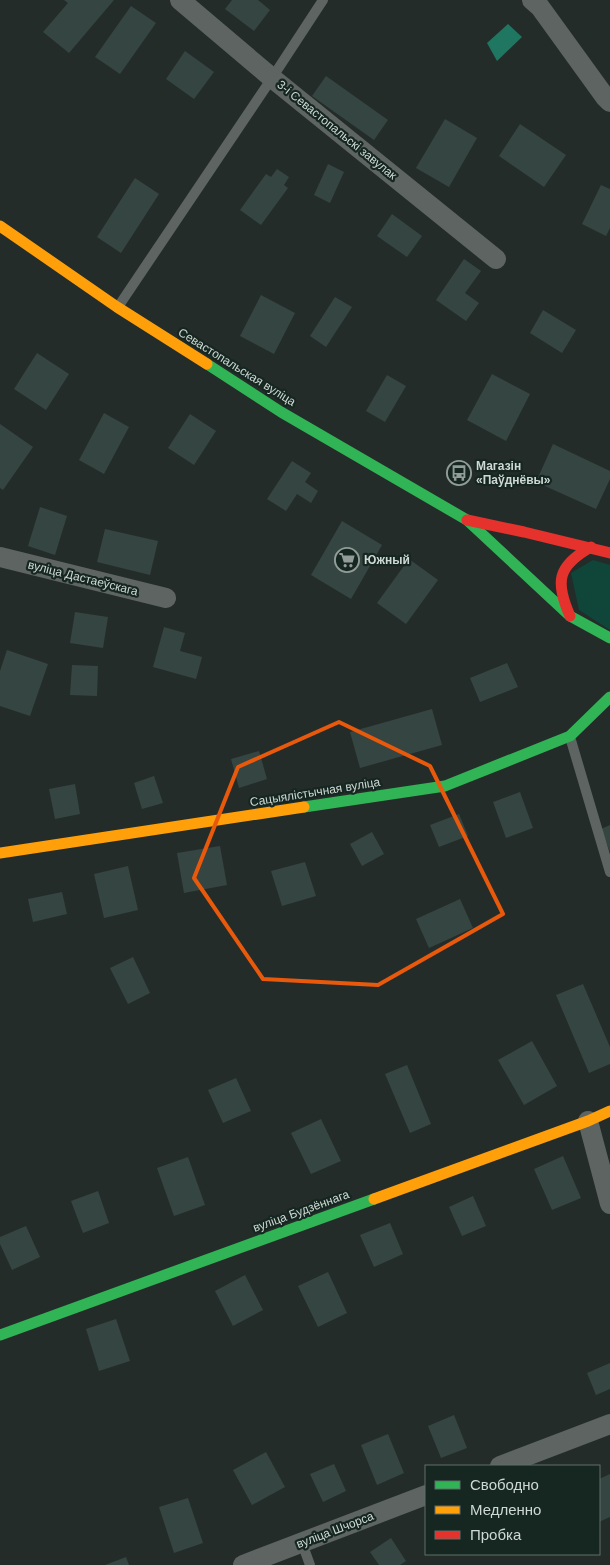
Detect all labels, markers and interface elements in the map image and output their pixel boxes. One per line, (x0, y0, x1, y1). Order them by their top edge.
street label: 3-і Севастопальскі завулак (274, 77, 400, 183)
street label: Севастопальская вуліца (176, 325, 299, 409)
place label: Магазін «Паўднёвы» (476, 459, 551, 487)
bus stop icon: Магазін «Паўднёвы» (446, 460, 472, 486)
supermarket icon: Южный (334, 547, 360, 573)
place label: Южный (364, 553, 410, 567)
street label: вуліца Дастаеўскага (27, 558, 140, 599)
street label: Сацыялістычная вуліца (249, 775, 381, 809)
street label: вуліца Будзённага (251, 1187, 351, 1235)
legend (425, 1465, 600, 1555)
text: Свободно (470, 1476, 539, 1493)
text: Медленно (470, 1501, 541, 1518)
street label: вуліца Шчорса (294, 1509, 376, 1551)
text: Пробка (470, 1526, 522, 1543)

